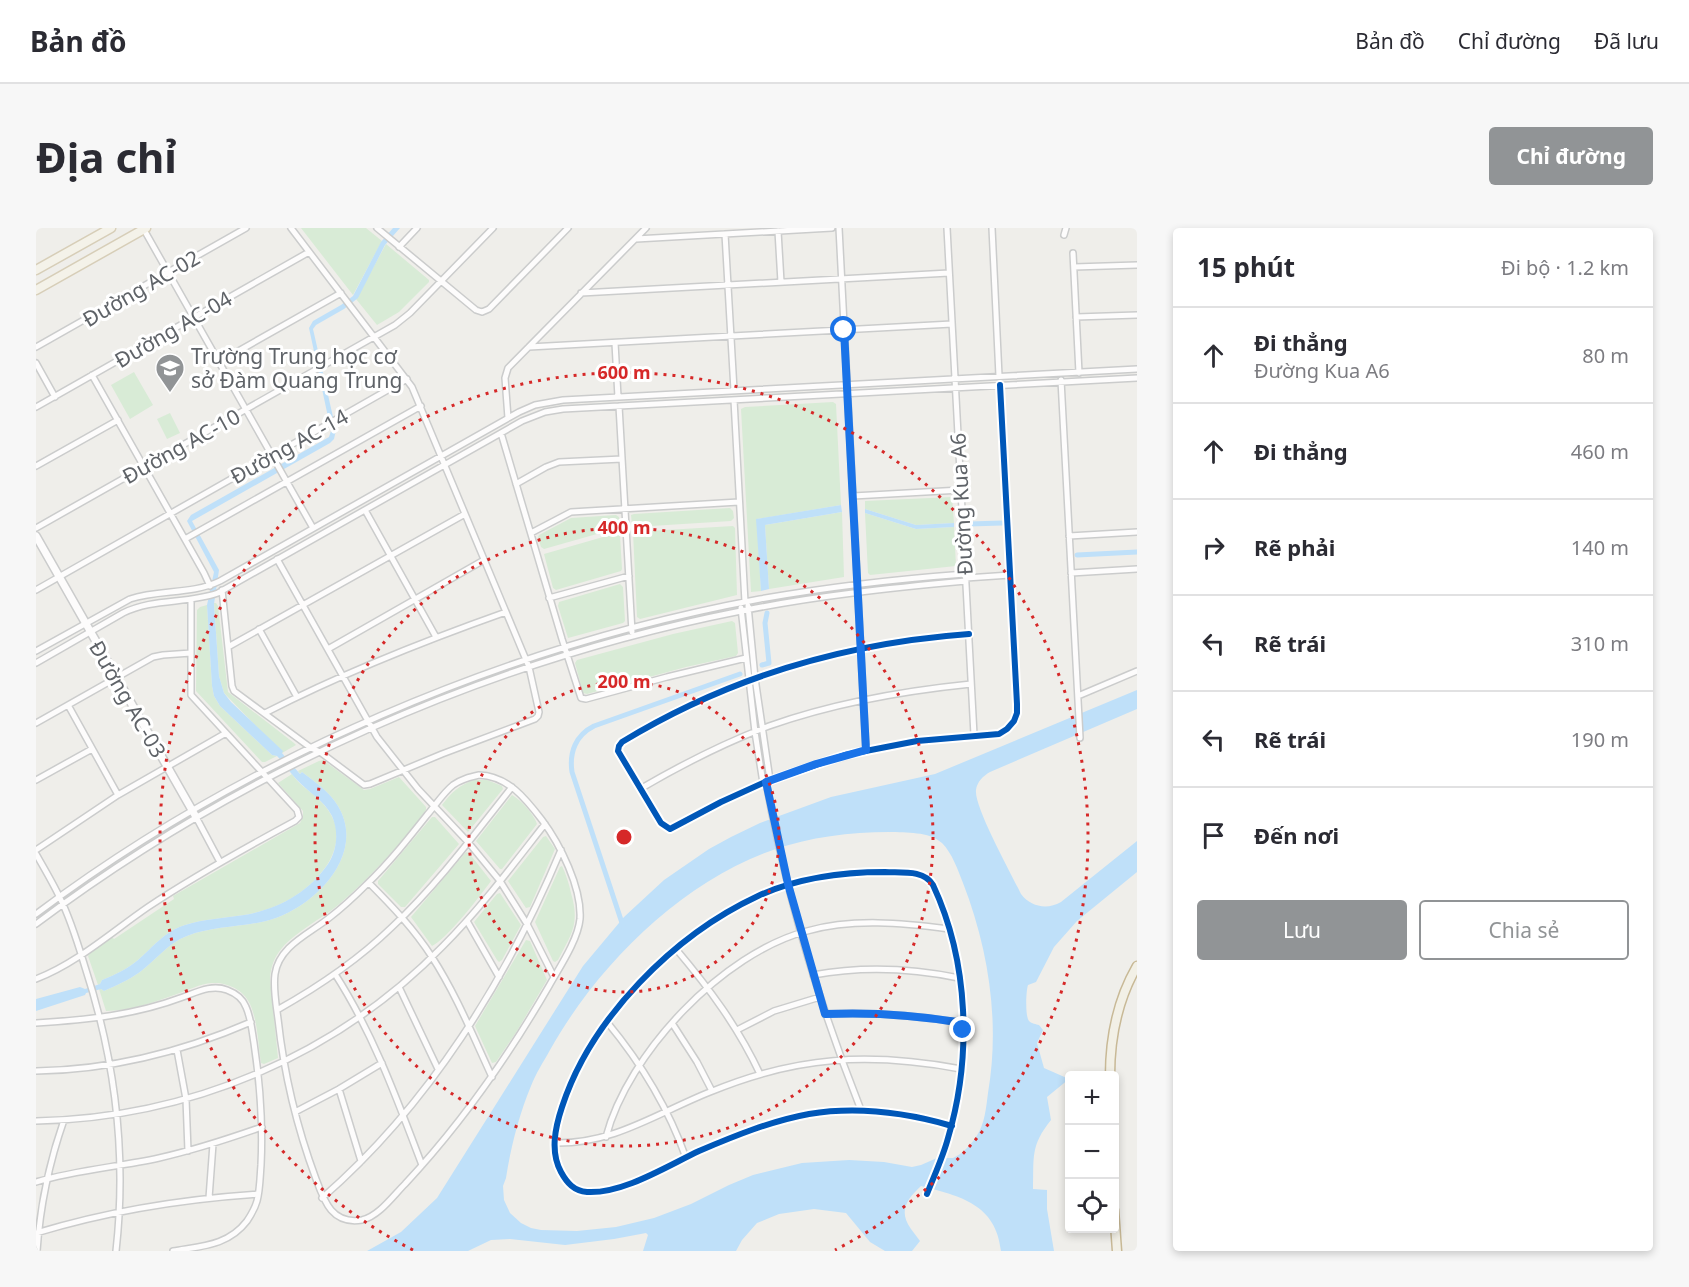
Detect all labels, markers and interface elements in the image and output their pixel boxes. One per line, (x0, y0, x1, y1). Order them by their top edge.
text: Bản đồ (30, 22, 126, 60)
text: Bản đồ (1355, 27, 1425, 55)
text: Chỉ đường (1458, 27, 1561, 55)
text: Đã lưu (1594, 27, 1659, 55)
button: Chỉ đường (1489, 127, 1653, 185)
text: Địa chỉ (36, 128, 177, 185)
street label: Đường AC-02 (77, 243, 205, 333)
text: 15 phút (1197, 249, 1295, 285)
text: Đi bộ · 1.2 km (1501, 254, 1629, 281)
street label: Đường AC-04 (109, 284, 237, 374)
route start (830, 316, 856, 342)
text: Đi thẳng (1254, 327, 1348, 357)
icon: ahead (1197, 339, 1230, 372)
place label: Trường Trung học cơ sở Đàm Quang Trung (191, 342, 402, 394)
text: 80 m (1582, 342, 1629, 369)
school or university icon: Trường Trung học cơ sở Đàm Quang Trung (154, 352, 186, 394)
text: Đường Kua A6 (1254, 357, 1390, 384)
text: 600 m (597, 360, 651, 384)
street label: Đường AC-10 (117, 402, 245, 490)
street label: Đường AC-14 (225, 402, 353, 490)
street label: Đường Kua A6 (943, 432, 979, 576)
icon: ahead (1197, 435, 1230, 468)
text: Đi thẳng (1254, 436, 1348, 466)
text: 460 m (1571, 438, 1629, 465)
text: 400 m (597, 515, 651, 539)
icon: right (1197, 531, 1230, 564)
text: Rẽ phải (1254, 532, 1335, 562)
text: 140 m (1571, 534, 1629, 561)
icon: left (1197, 627, 1230, 660)
text: Rẽ trái (1254, 628, 1326, 658)
text: 310 m (1571, 630, 1629, 657)
street label: Đường AC-03 (83, 635, 173, 763)
text: 200 m (597, 669, 651, 693)
icon: left (1197, 723, 1230, 756)
text: Rẽ trái (1254, 724, 1326, 754)
text: 190 m (1571, 726, 1629, 753)
icon: arrive (1197, 819, 1230, 852)
text: Đến nơi (1254, 820, 1339, 850)
centre of rings (614, 827, 634, 847)
button: Lưu (1197, 900, 1407, 960)
button: Chia sẻ (1419, 900, 1629, 960)
route end (949, 1016, 975, 1042)
map controls (1065, 1071, 1119, 1233)
button: + (1065, 1071, 1119, 1125)
button: − (1065, 1125, 1119, 1179)
button: locate (1065, 1179, 1119, 1233)

